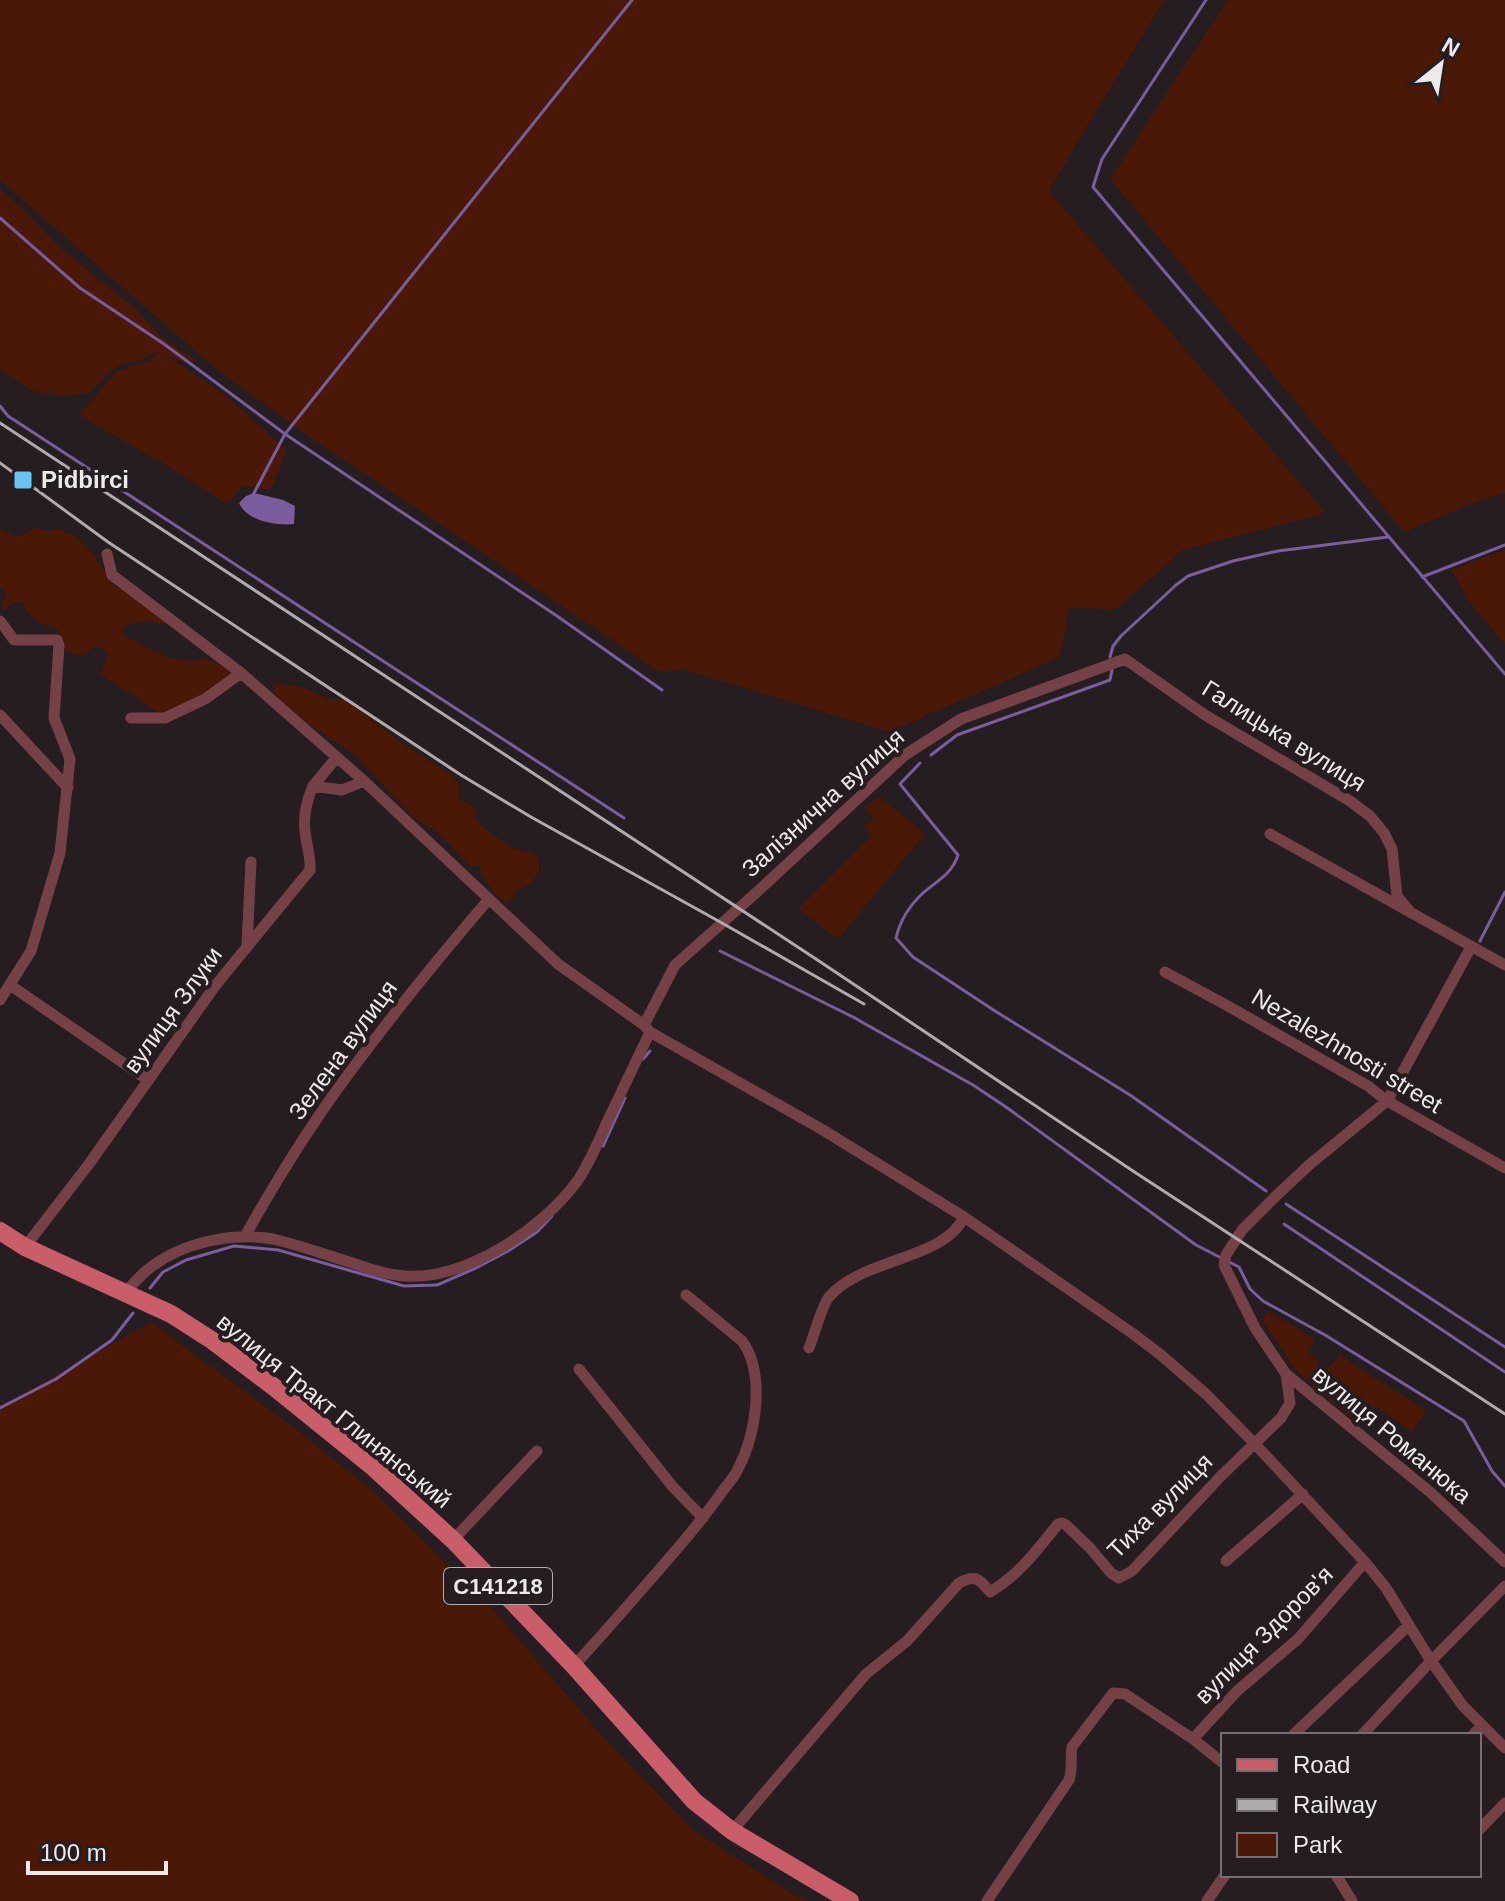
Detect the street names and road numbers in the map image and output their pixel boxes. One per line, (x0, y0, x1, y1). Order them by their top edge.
street label: Галицька вулиця (1198, 674, 1371, 797)
street label: Залізнична вулиця (736, 723, 909, 882)
street label: вулиця Злуки (118, 942, 227, 1078)
street label: Зелена вулиця (283, 975, 402, 1125)
street label: Nezalezhnosti street (1247, 983, 1448, 1118)
street label: вулиця Тракт Глинянський (212, 1308, 457, 1513)
street label: вулиця Романюка (1308, 1361, 1477, 1509)
street label: Тиха вулиця (1102, 1448, 1217, 1563)
street label: вулиця Здоров'я (1189, 1560, 1338, 1709)
road number: С141218 (444, 1568, 552, 1604)

